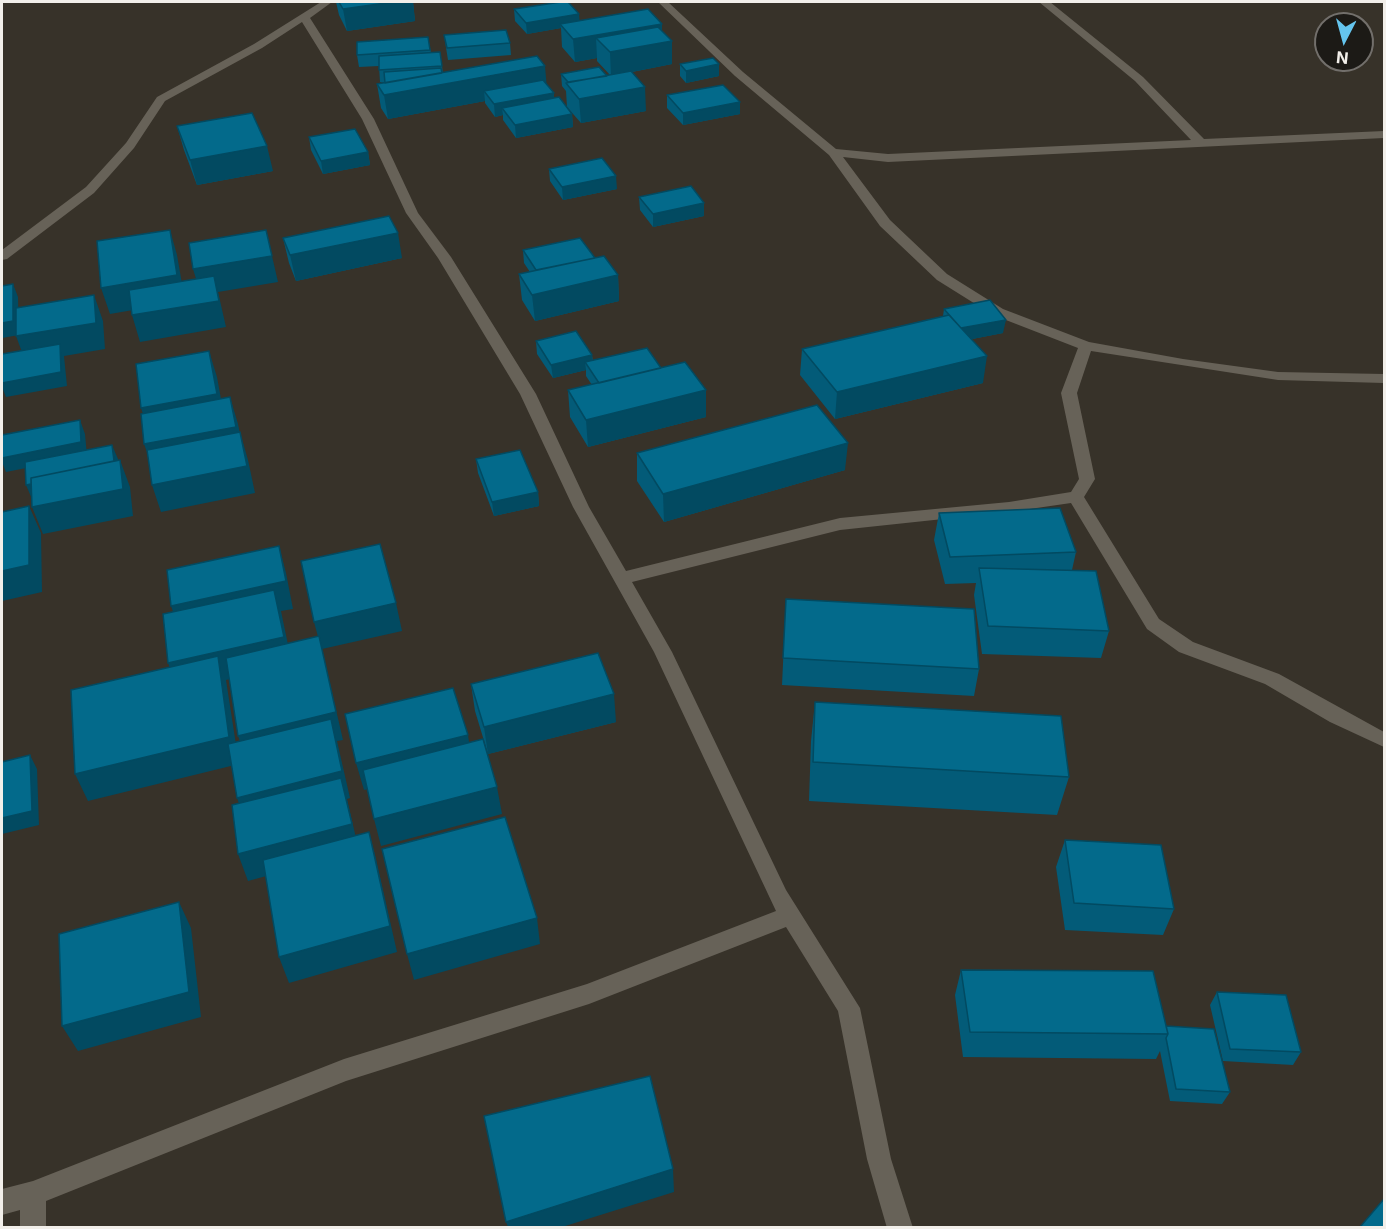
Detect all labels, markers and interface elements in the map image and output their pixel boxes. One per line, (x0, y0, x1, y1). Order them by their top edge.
north arrow (1314, 12, 1374, 72)
text: N (1335, 47, 1349, 68)

